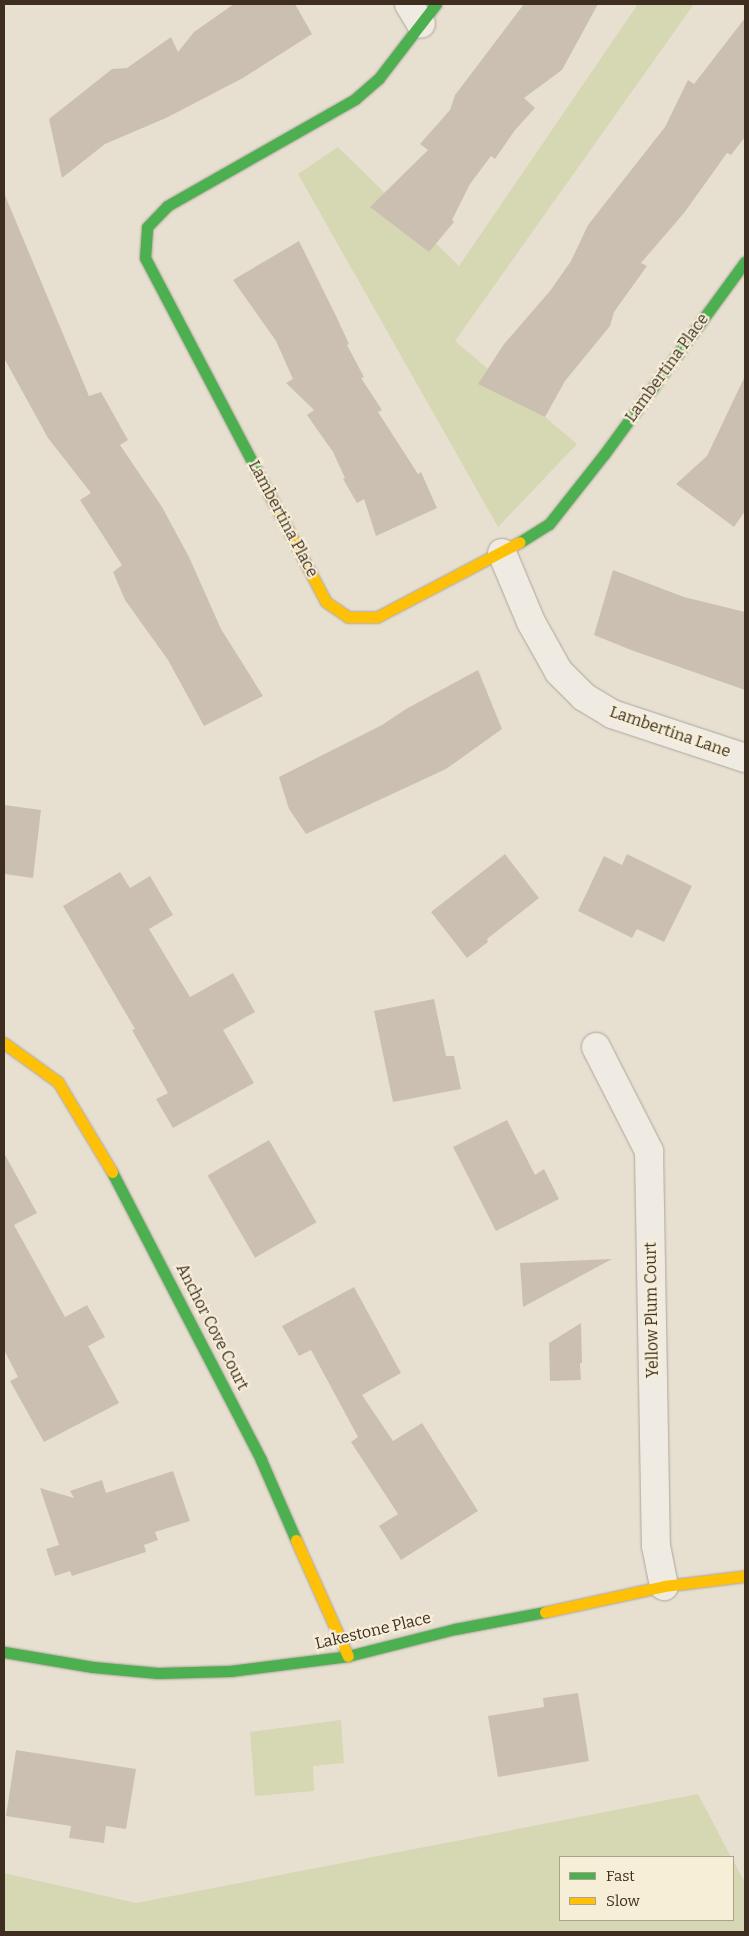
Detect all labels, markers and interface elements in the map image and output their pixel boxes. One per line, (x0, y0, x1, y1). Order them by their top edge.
street label: Lambertina Place (621, 310, 713, 426)
street label: Lambertina Place (244, 457, 322, 581)
street label: Lambertina Lane (607, 702, 733, 762)
street label: Yellow Plum Court (641, 1242, 663, 1378)
street label: Anchor Cove Court (172, 1261, 252, 1393)
street label: Lakestone Place (313, 1608, 433, 1654)
legend (559, 1856, 734, 1921)
text: Fast (606, 1867, 635, 1885)
text: Slow (606, 1892, 640, 1910)

